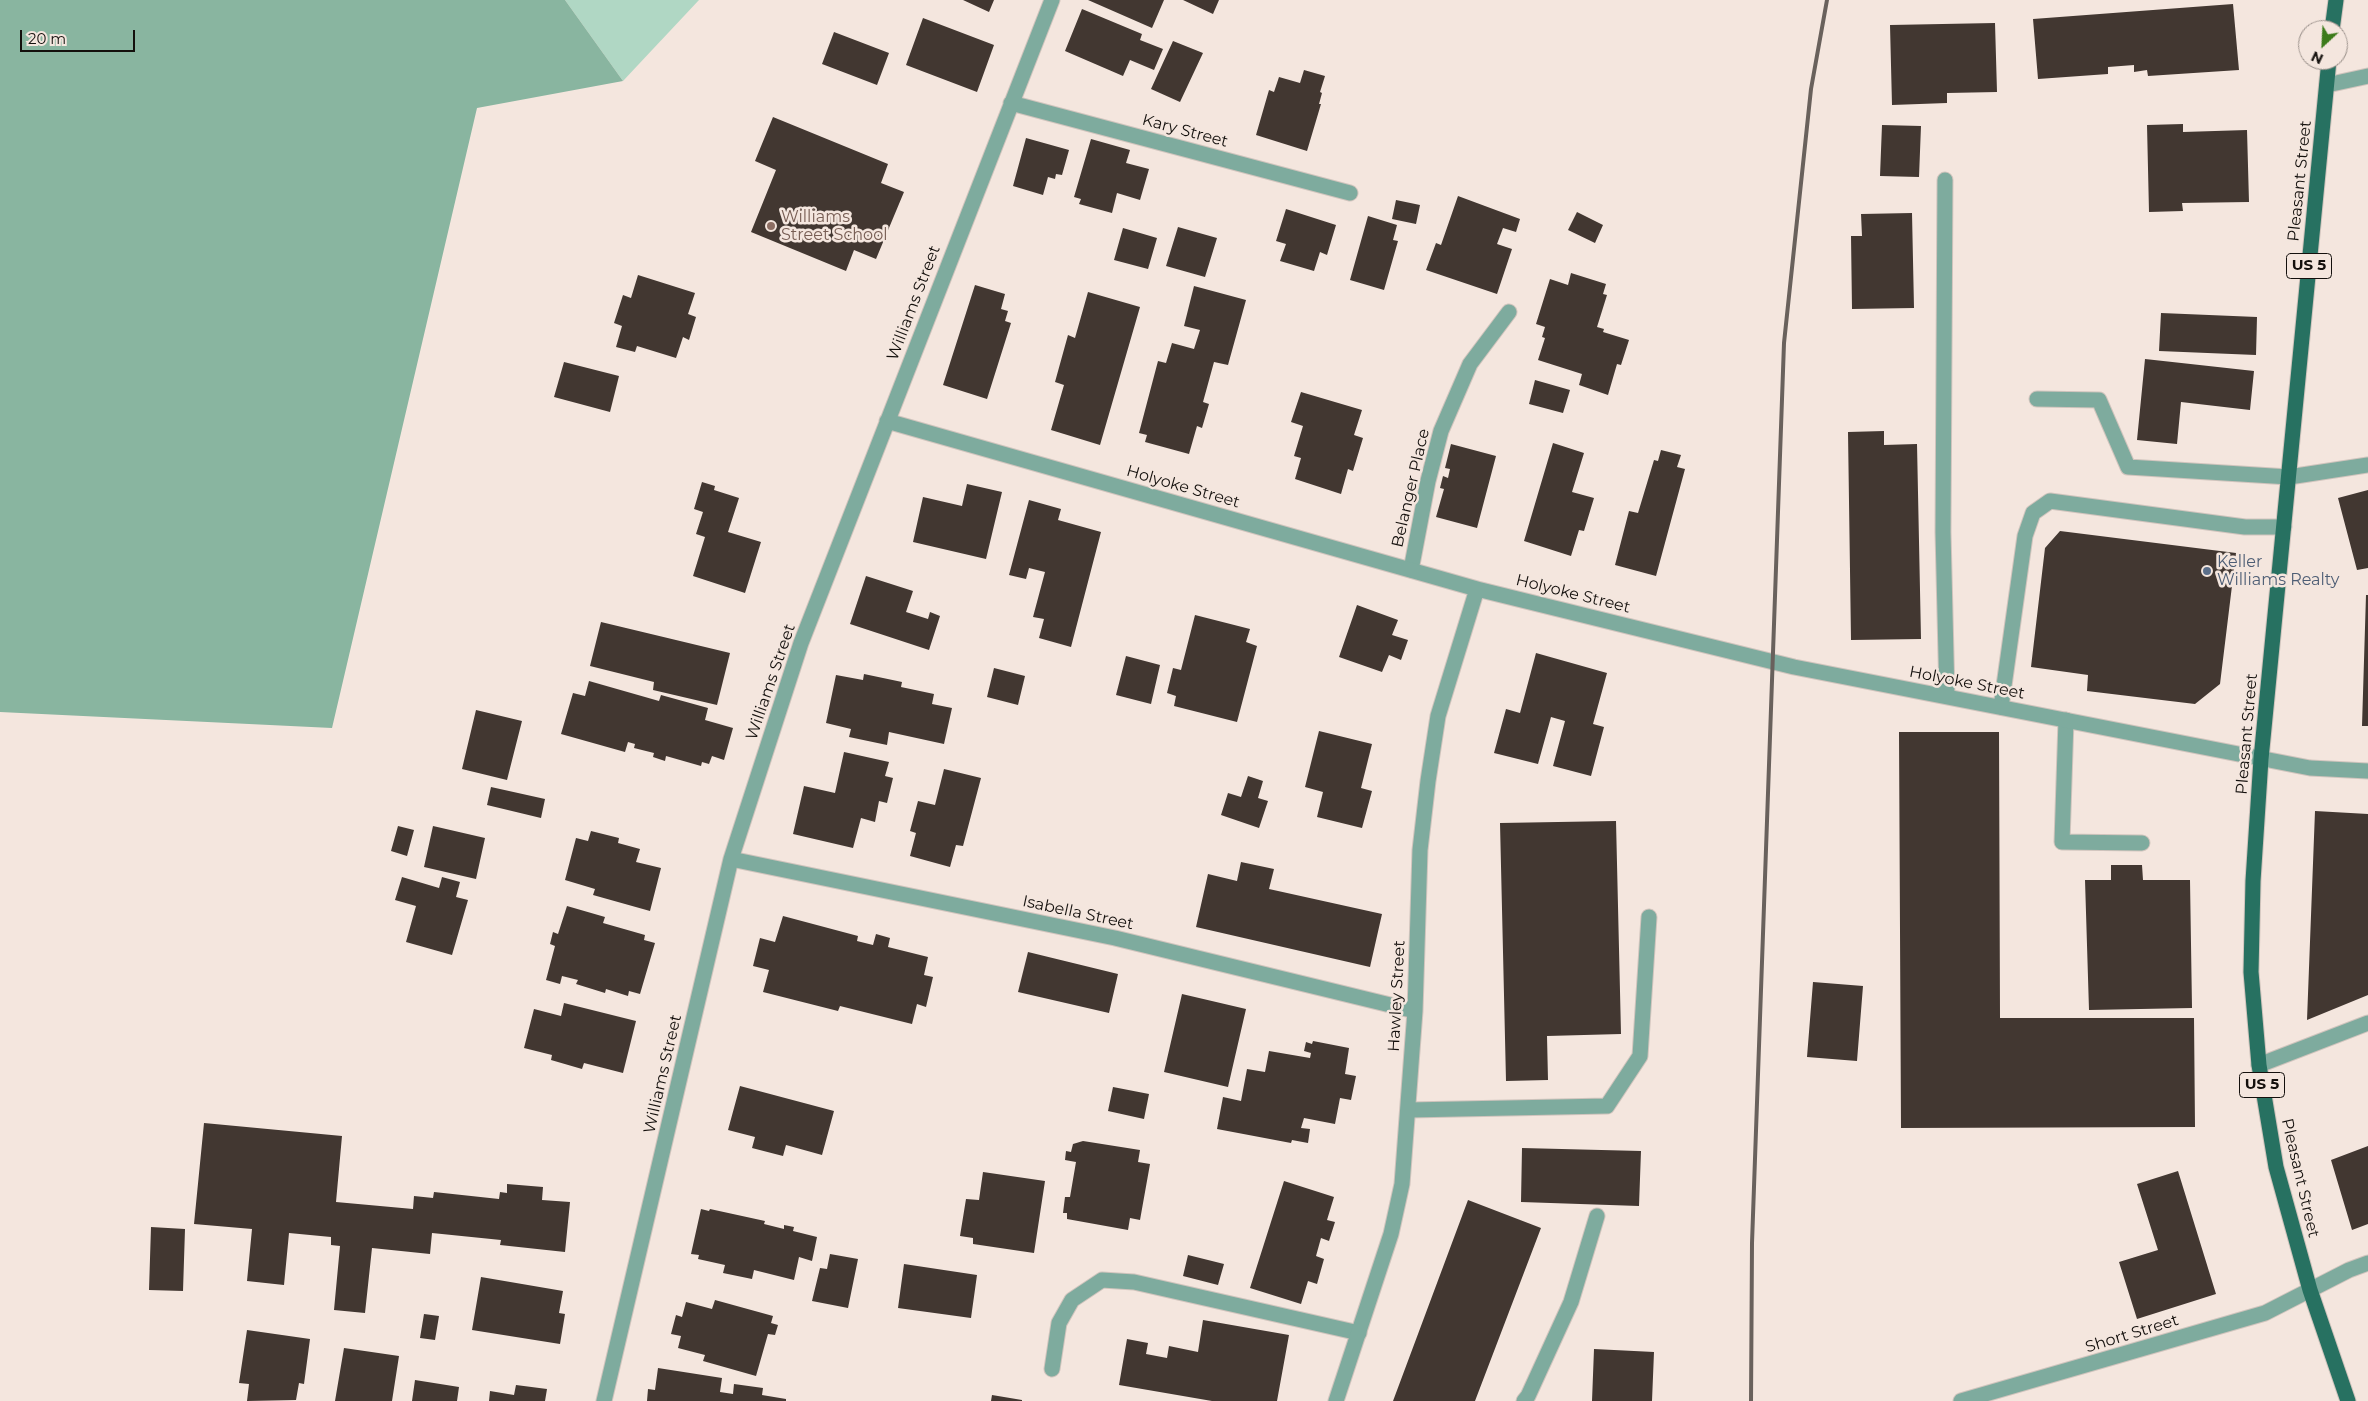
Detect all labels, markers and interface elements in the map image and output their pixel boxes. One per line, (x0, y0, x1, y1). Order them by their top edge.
scale bar (22, 20, 138, 52)
north arrow (2298, 20, 2348, 70)
text: 20 m (28, 29, 66, 48)
text: N (2308, 47, 2326, 68)
street label: Kary Street (1140, 110, 1230, 152)
street label: Pleasant Street (2284, 119, 2316, 243)
place label: Williams Street School (781, 207, 887, 245)
marker: Williams Street School (765, 220, 777, 232)
street label: Williams Street (883, 243, 945, 363)
road number: US 5 (2286, 254, 2332, 278)
street label: Belanger Place (1388, 427, 1434, 549)
street label: Holyoke Street (1124, 462, 1242, 512)
place label: Keller Williams Realty (2217, 552, 2339, 590)
marker: Keller Williams Realty (2201, 565, 2213, 577)
street label: Holyoke Street (1514, 571, 1632, 617)
street label: Williams Street (742, 621, 800, 743)
street label: Holyoke Street (1908, 662, 2026, 704)
street label: Pleasant Street (2232, 673, 2262, 795)
street label: Isabella Street (1021, 892, 1135, 934)
street label: Hawley Street (1384, 940, 1410, 1052)
street label: Williams Street (640, 1013, 686, 1135)
road number: US 5 (2240, 1072, 2284, 1098)
street label: Pleasant Street (2277, 1117, 2323, 1239)
street label: Short Street (2083, 1311, 2181, 1357)

